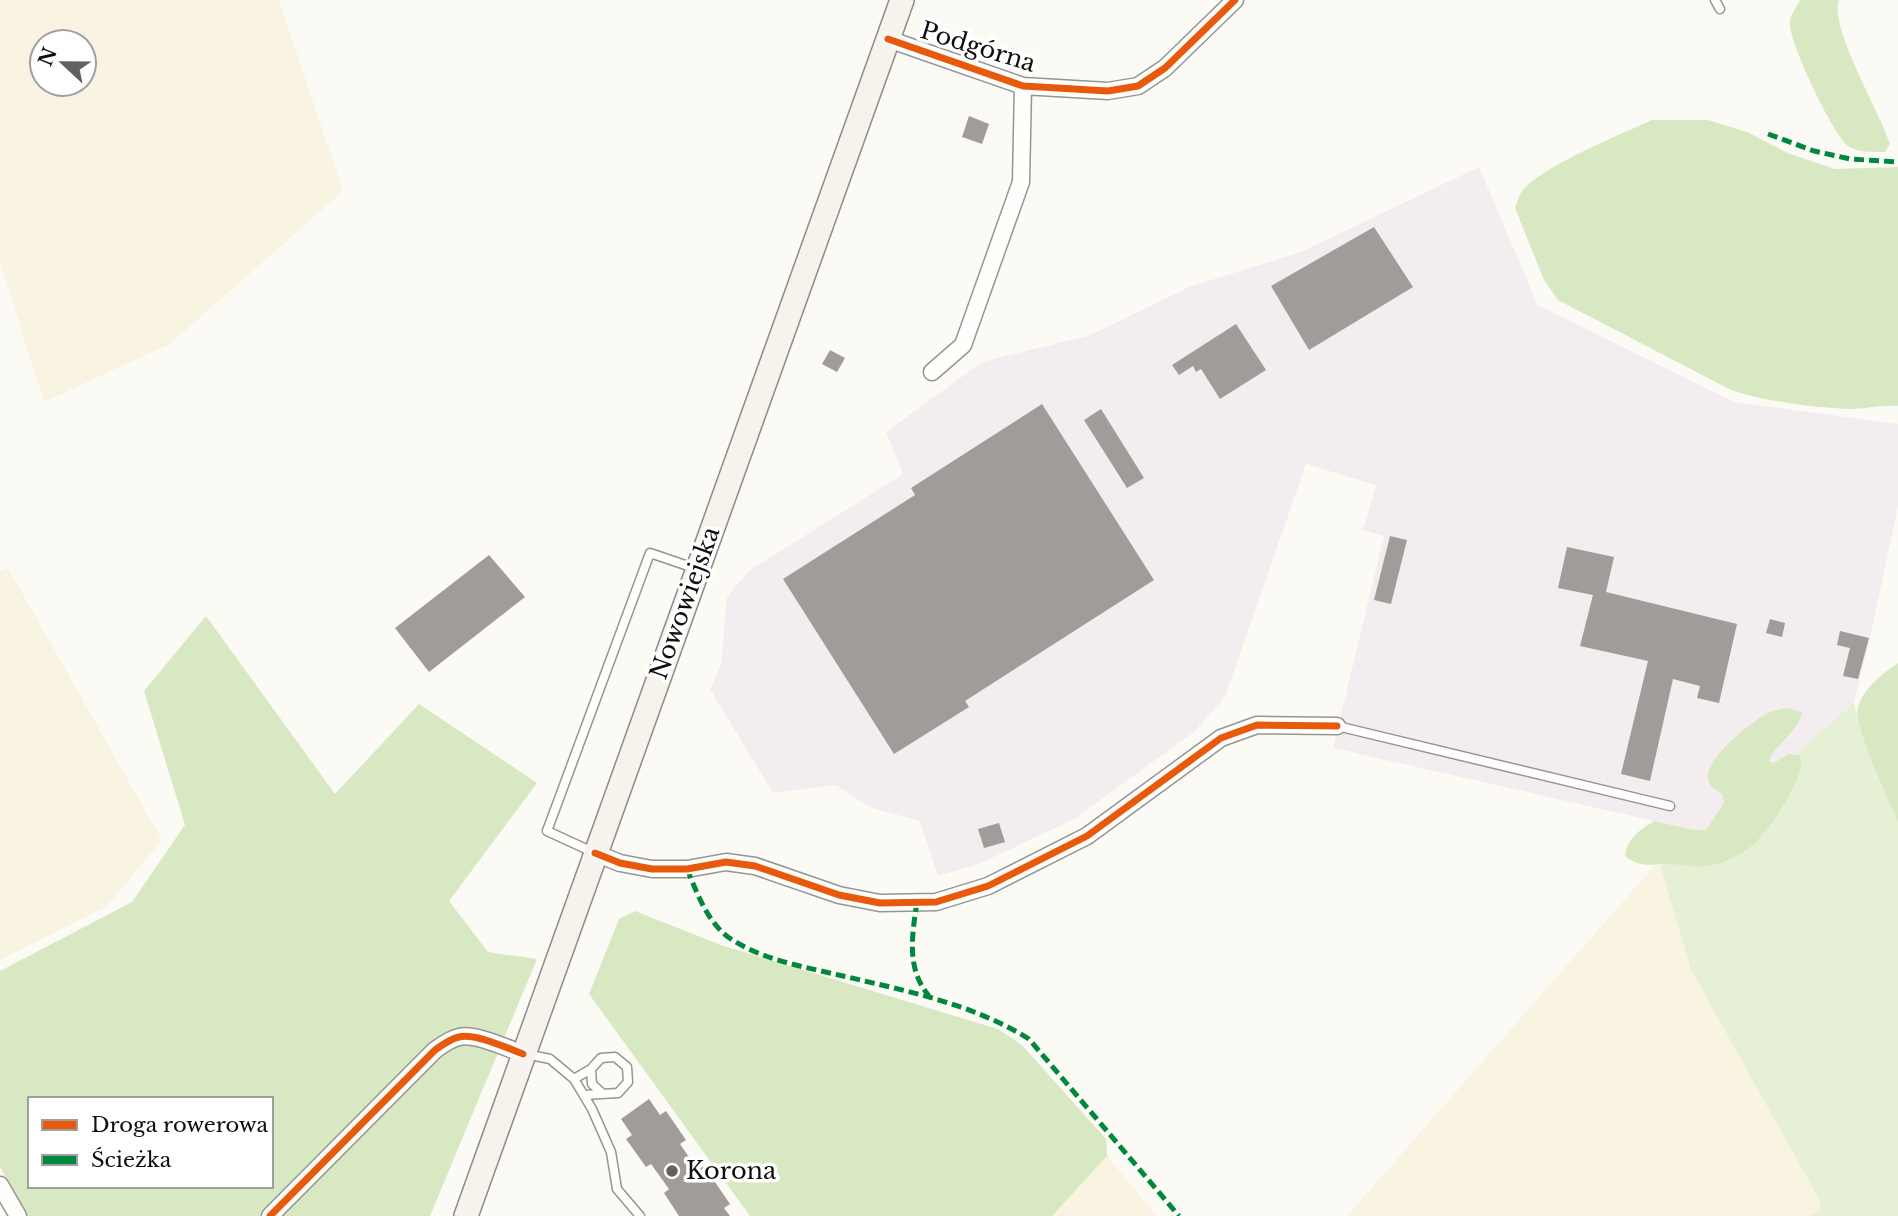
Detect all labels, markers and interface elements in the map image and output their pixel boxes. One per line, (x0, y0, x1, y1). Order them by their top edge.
street label: Podgórna (917, 15, 1040, 78)
north arrow (28, 28, 98, 98)
text: N (34, 44, 62, 69)
street label: Nowowiejska (644, 522, 726, 683)
legend (28, 1097, 273, 1188)
text: Droga rowerowa (91, 1112, 269, 1138)
text: Ścieżka (91, 1147, 172, 1173)
place label: Korona (686, 1156, 777, 1185)
marker: Korona (664, 1163, 680, 1179)

